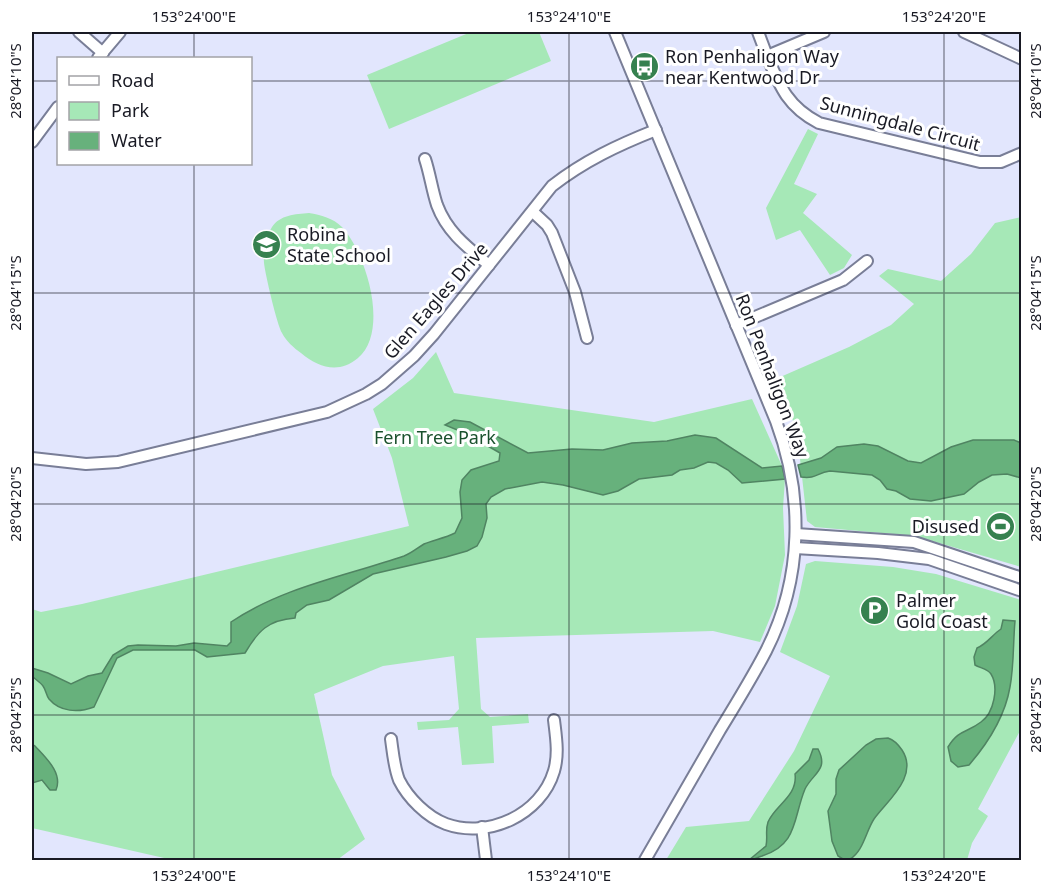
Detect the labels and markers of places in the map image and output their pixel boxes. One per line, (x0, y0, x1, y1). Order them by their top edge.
place label: Ron Penhaligon Way near Kentwood Dr (665, 44, 840, 89)
bus stop icon: Ron Penhaligon Way near Kentwood Dr (628, 51, 660, 83)
place label: Robina State School (287, 222, 391, 267)
school or university icon: Robina State School (250, 229, 282, 261)
sports icon: Disused (984, 511, 1016, 543)
place label: Disused (912, 514, 979, 538)
place label: Palmer Gold Coast (896, 588, 988, 633)
parking icon: Palmer Gold Coast (859, 595, 891, 627)

